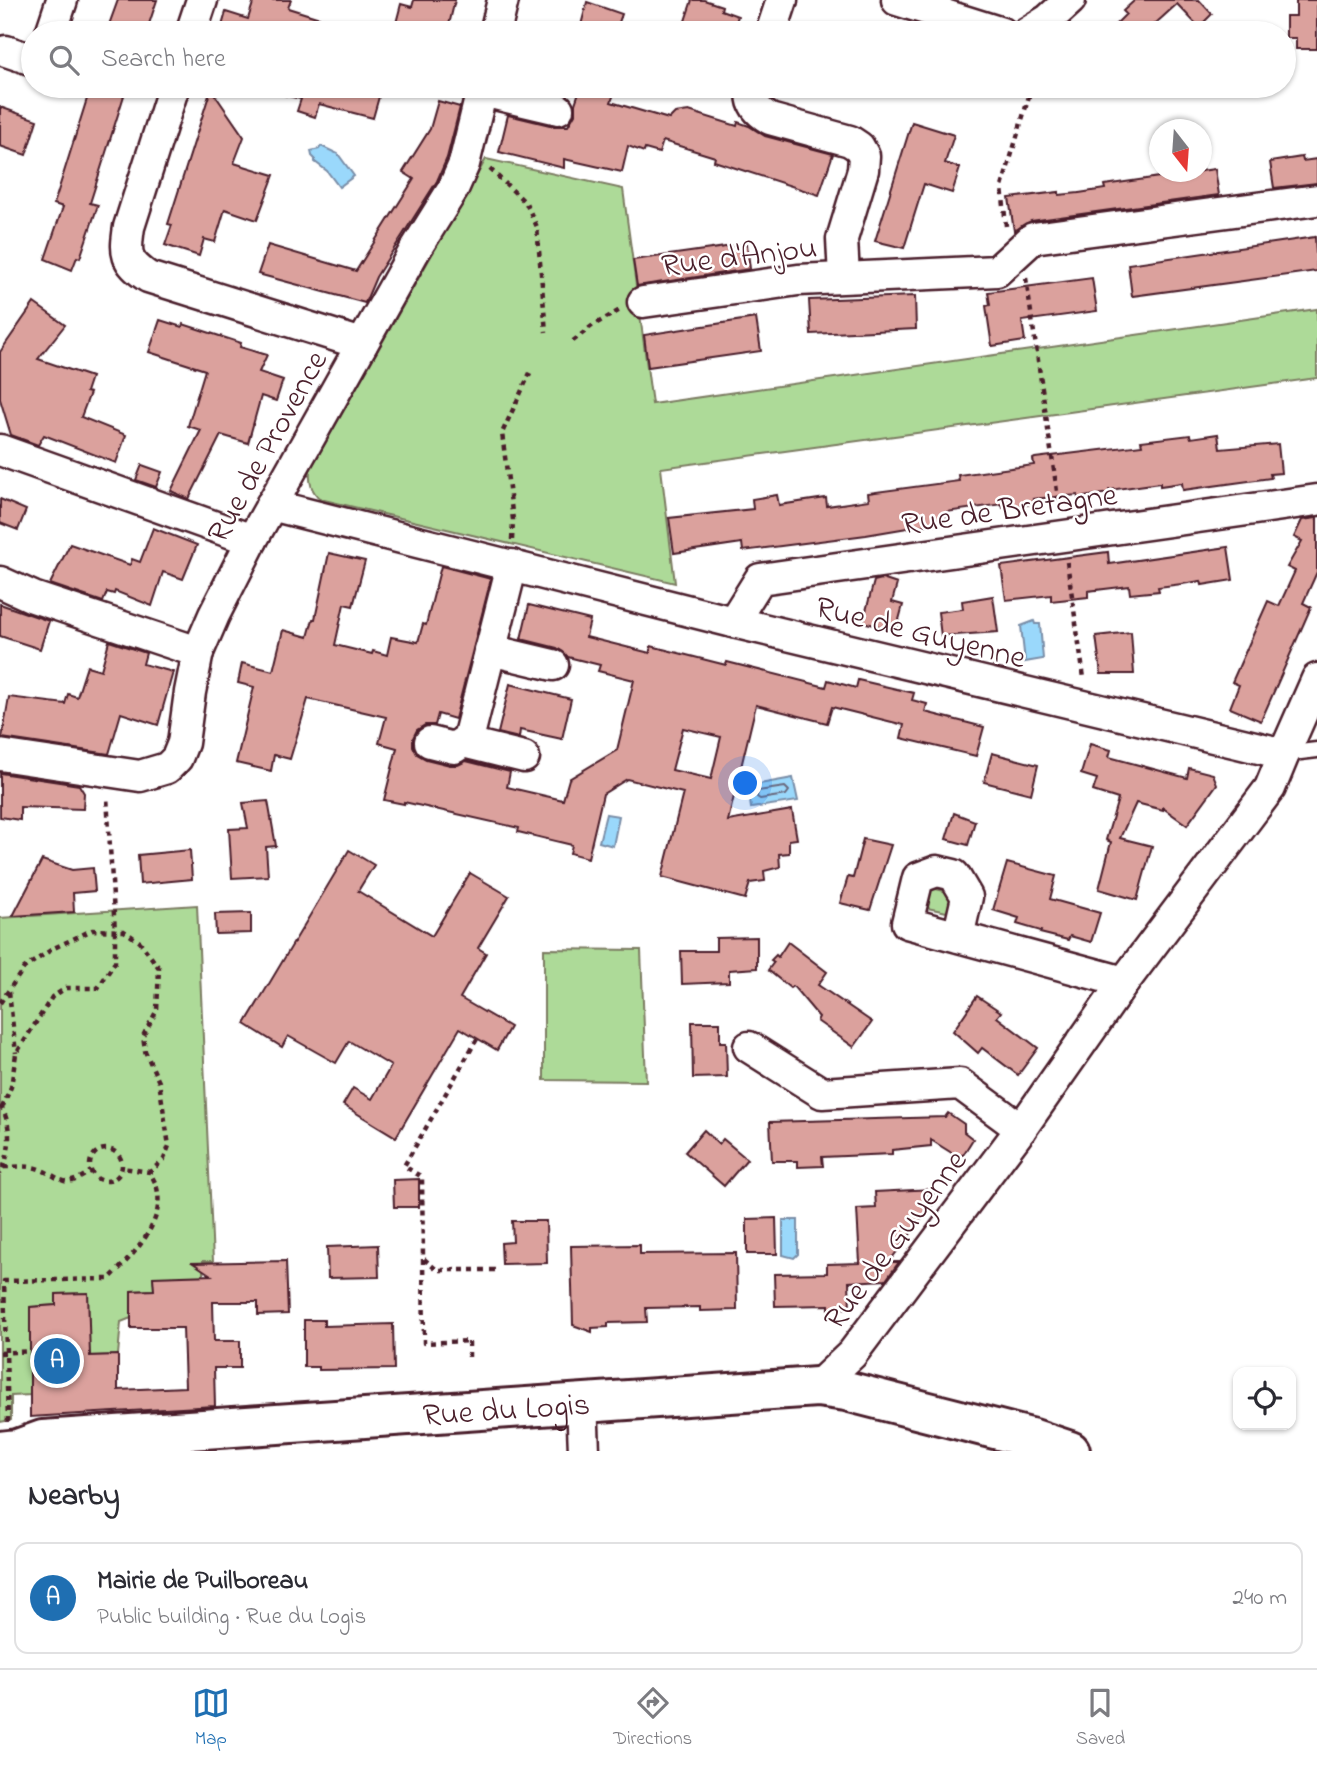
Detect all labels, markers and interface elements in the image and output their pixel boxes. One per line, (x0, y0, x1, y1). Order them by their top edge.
search box (21, 21, 1296, 98)
icon: search (45, 41, 83, 79)
text: Search here (101, 41, 226, 79)
north arrow (1149, 119, 1212, 182)
street label: Rue d'Anjou (659, 226, 820, 291)
street label: Rue de Provence (197, 342, 342, 553)
street label: Rue de Bretagne (899, 473, 1121, 550)
street label: Rue de Guyenne (810, 586, 1031, 683)
your location (728, 766, 762, 800)
street label: Rue de Guyenne (813, 1141, 981, 1341)
pin: A (34, 1335, 80, 1387)
map controls (1233, 1367, 1296, 1430)
button: locate (1233, 1367, 1296, 1430)
street label: Rue du Logis (421, 1383, 592, 1441)
text: Nearby (28, 1475, 120, 1519)
text: Mairie de Puilboreau (97, 1563, 308, 1601)
text: A (46, 1582, 60, 1615)
text: 240 m (1233, 1582, 1287, 1615)
text: Public building · Rue du Logis (97, 1601, 366, 1634)
tab: Map (192, 1684, 230, 1753)
tab: Directions (613, 1684, 692, 1753)
tab: Saved (1076, 1684, 1125, 1753)

